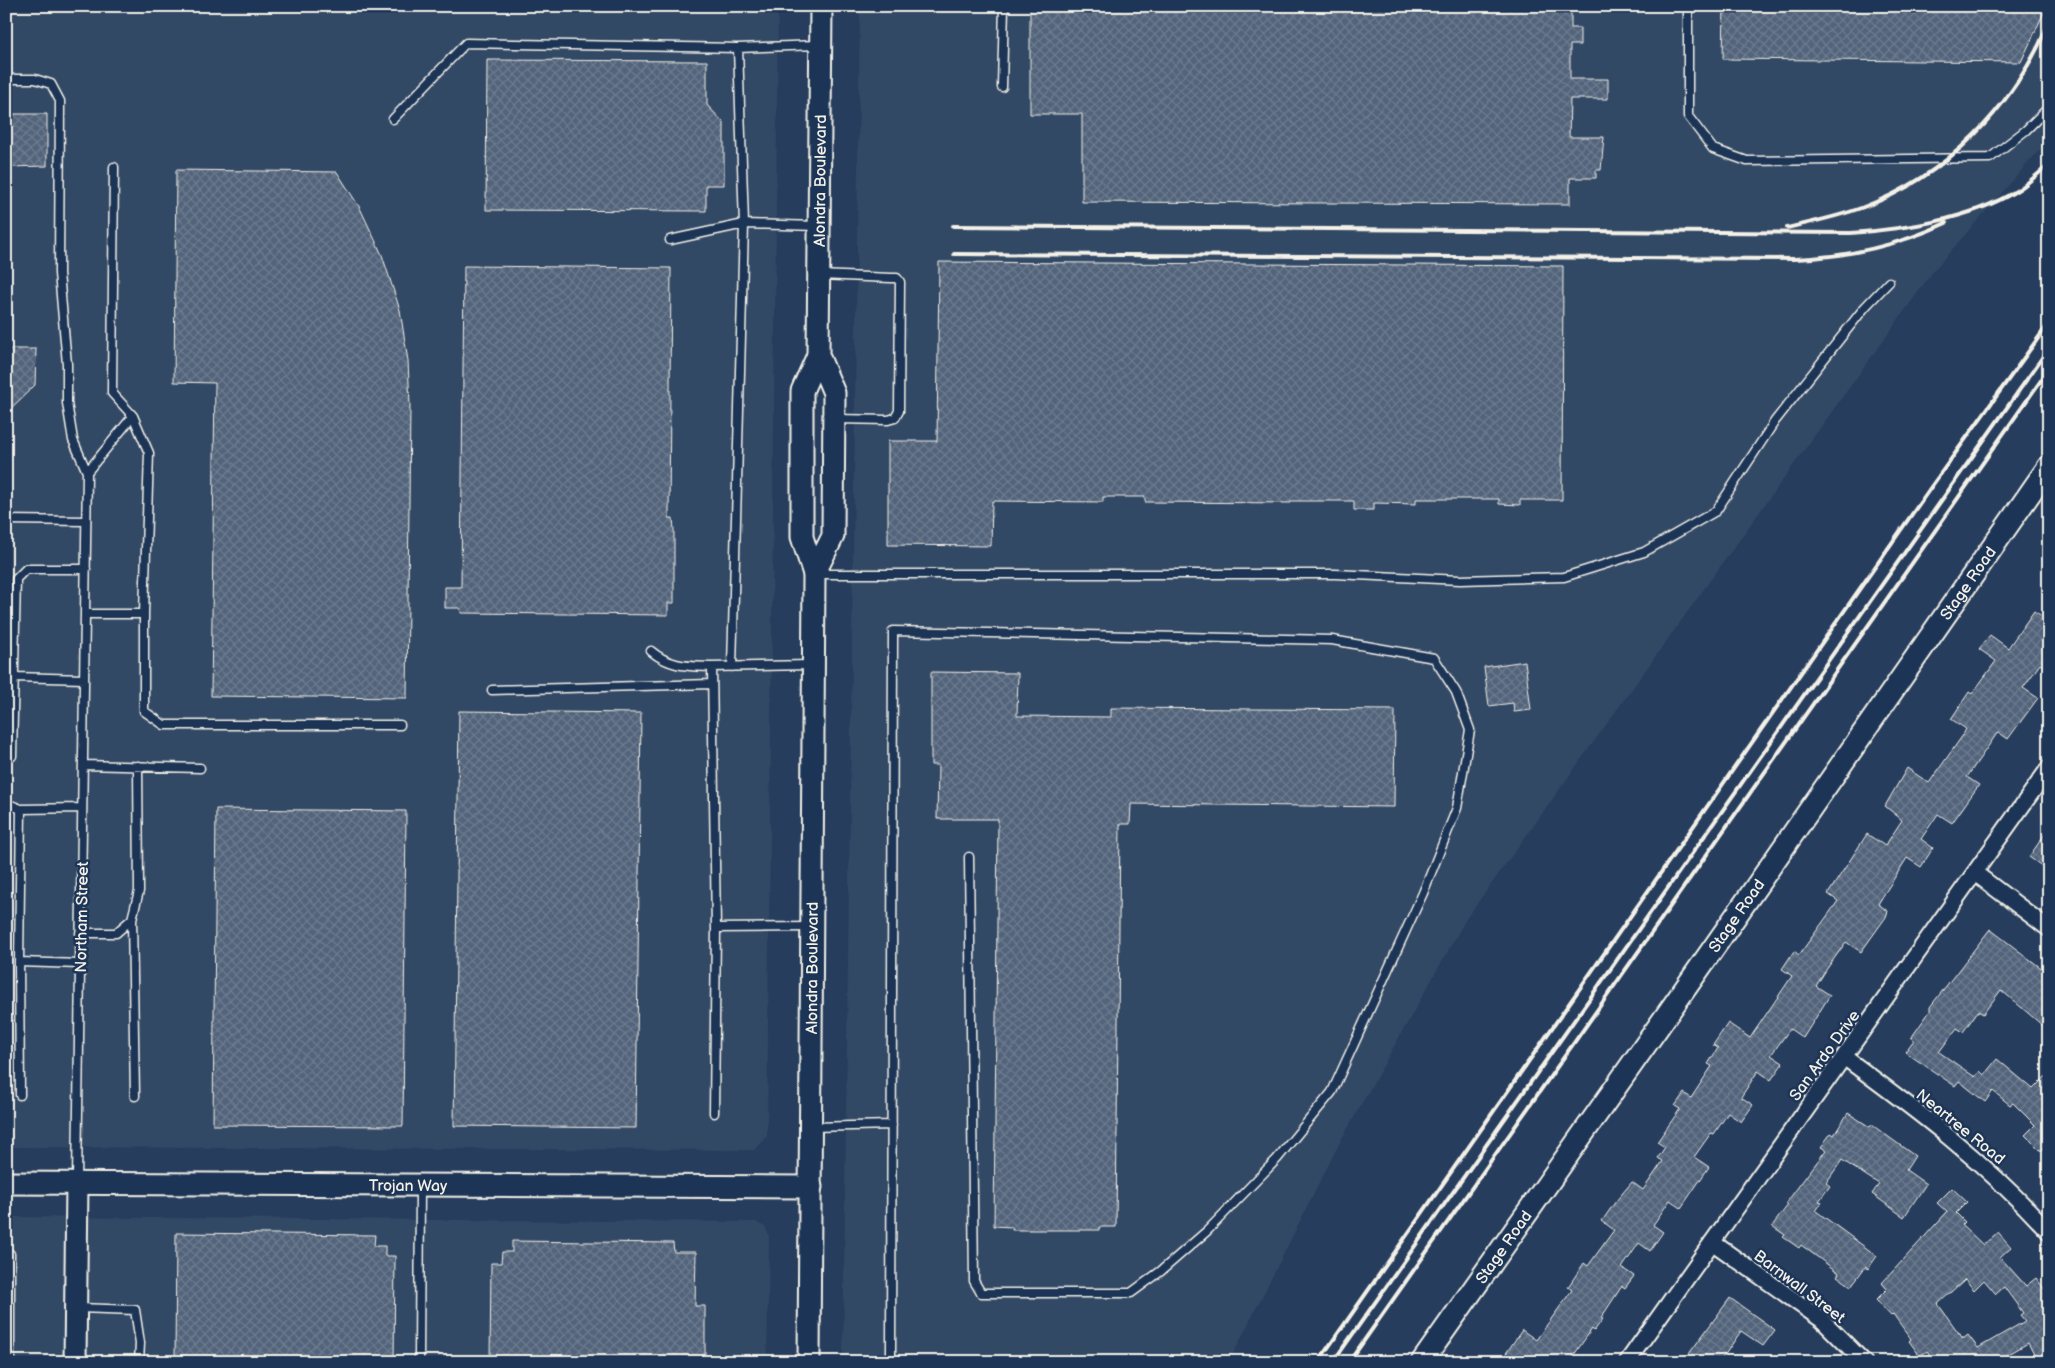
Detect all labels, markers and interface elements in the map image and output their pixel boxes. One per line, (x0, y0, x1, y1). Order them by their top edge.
street label: Alondra Boulevard (811, 114, 831, 247)
street label: Stage Road (1937, 544, 2001, 624)
street label: Northam Street (72, 861, 93, 973)
street label: Stage Road (1705, 876, 1769, 957)
street label: Alondra Boulevard (803, 902, 823, 1034)
street label: San Ardo Drive (1786, 1006, 1865, 1105)
street label: Neartree Road (1912, 1086, 2008, 1169)
street label: Trojan Way (369, 1177, 448, 1196)
street label: Stage Road (1472, 1207, 1537, 1288)
street label: Barnwall Street (1750, 1247, 1849, 1328)

